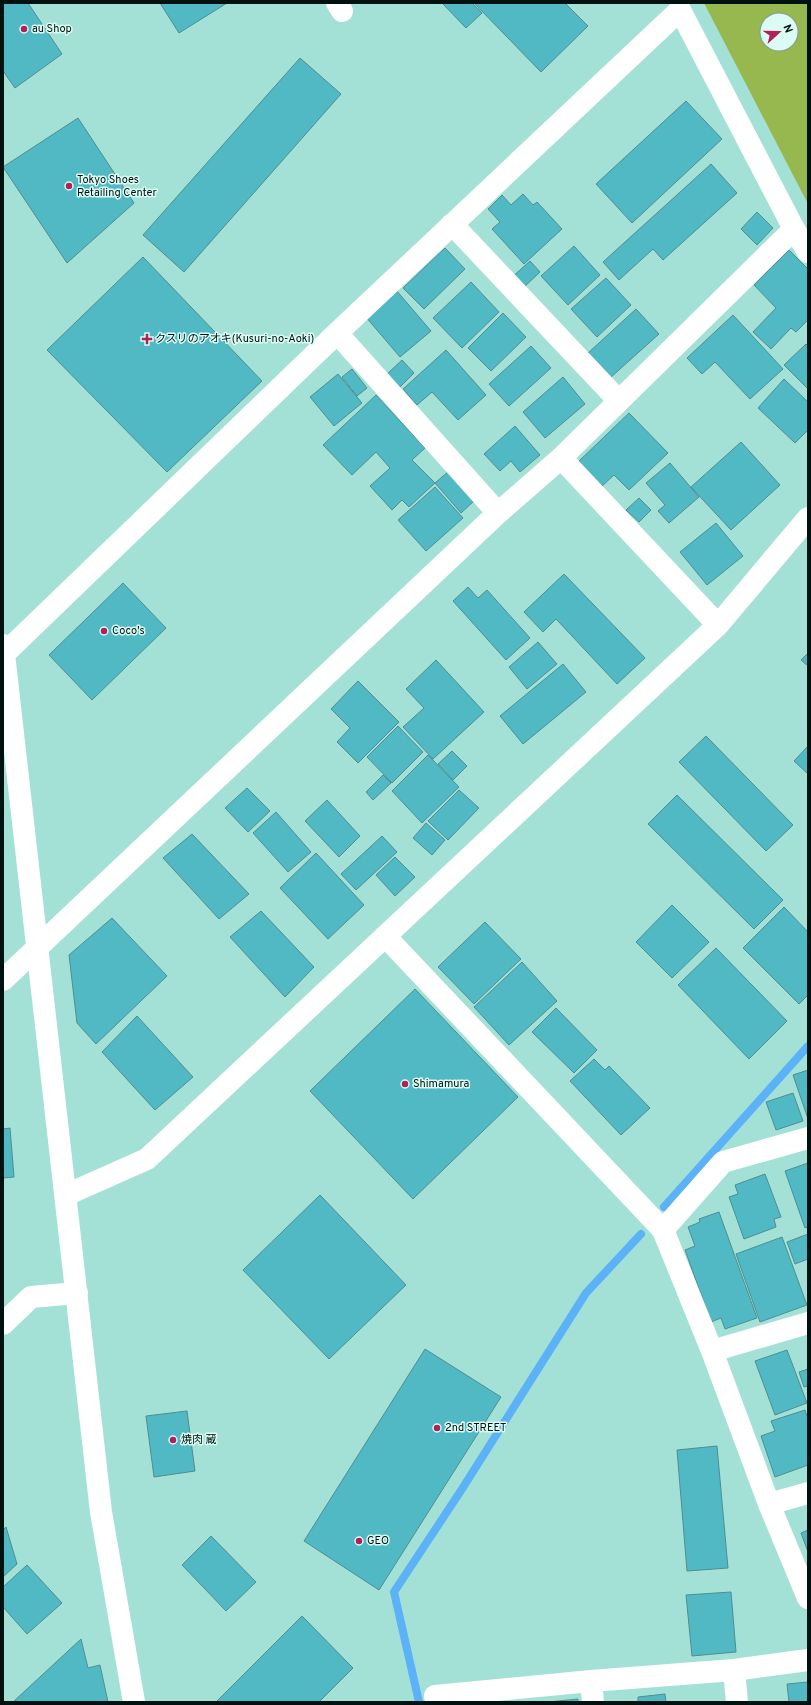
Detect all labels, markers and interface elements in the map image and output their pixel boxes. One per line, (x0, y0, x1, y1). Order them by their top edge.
north arrow (759, 12, 799, 52)
place label: au Shop (32, 22, 72, 36)
text: N (779, 23, 795, 35)
marker: au Shop (19, 24, 29, 34)
place label: Tokyo Shoes Retailing Center (77, 173, 158, 200)
marker: Tokyo Shoes Retailing Center (64, 181, 74, 191)
place label: クスリのアオキ(Kusuri-no-Aoki) (155, 332, 314, 346)
marker: クスリのアオキ(Kusuri-no-Aoki) (142, 334, 152, 344)
place label: Coco's (112, 624, 145, 638)
marker: Coco's (99, 626, 109, 636)
place label: Shimamura (413, 1077, 470, 1091)
marker: Shimamura (400, 1079, 410, 1089)
place label: 2nd STREET (445, 1421, 506, 1435)
marker: 2nd STREET (432, 1423, 442, 1433)
place label: 焼肉 蔵 (181, 1433, 217, 1447)
marker: 焼肉 蔵 (168, 1435, 178, 1445)
place label: GEO (367, 1534, 389, 1548)
marker: GEO (354, 1536, 364, 1546)

